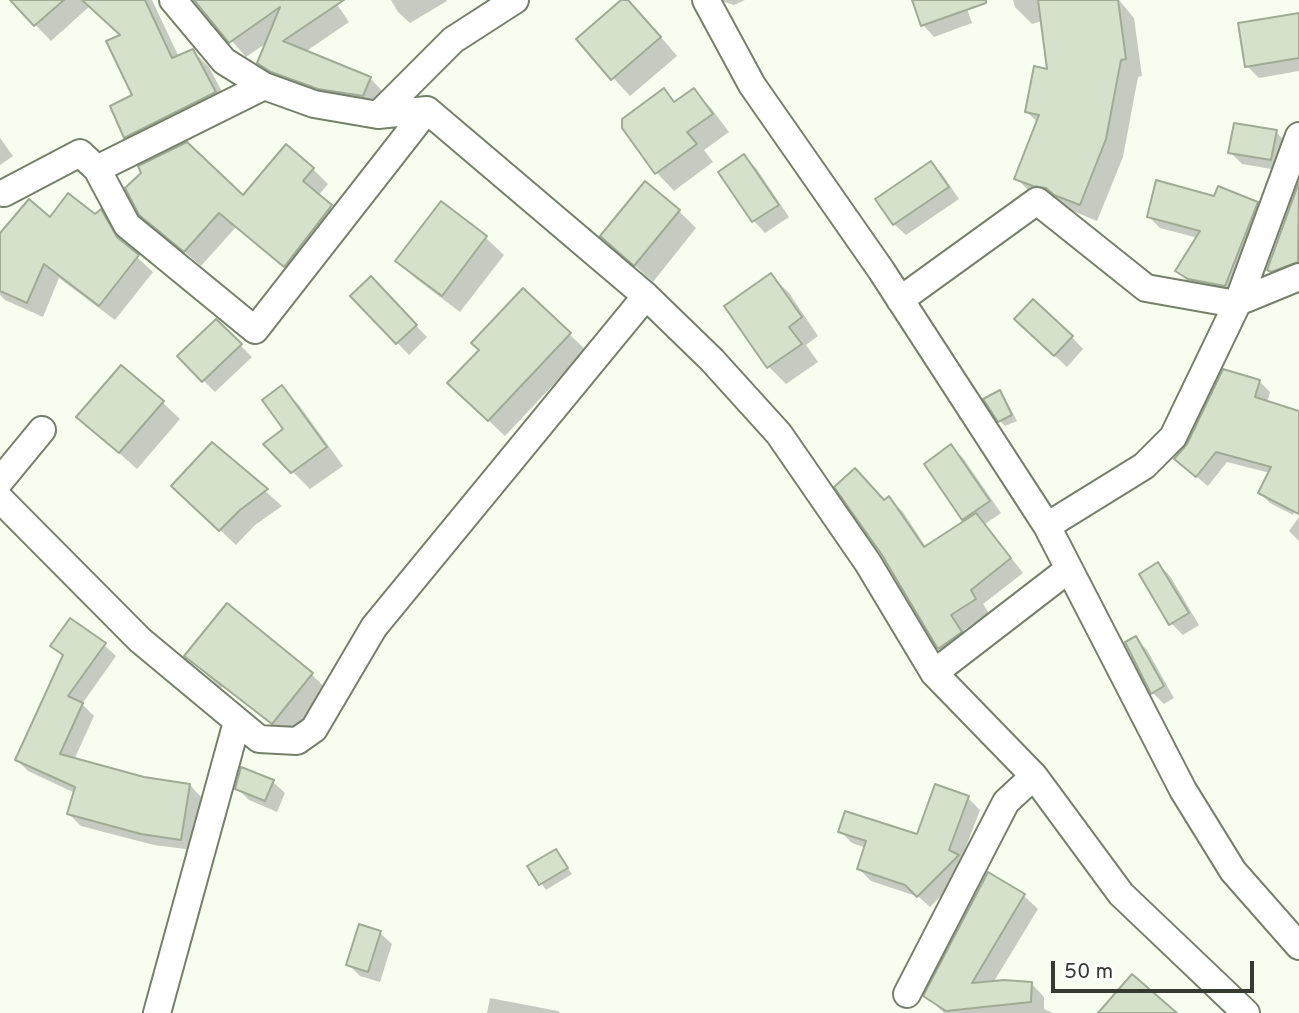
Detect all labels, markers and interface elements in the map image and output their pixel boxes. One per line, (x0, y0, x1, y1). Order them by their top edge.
scale bar (1054, 946, 1257, 990)
text: 50 m (1064, 959, 1113, 986)

